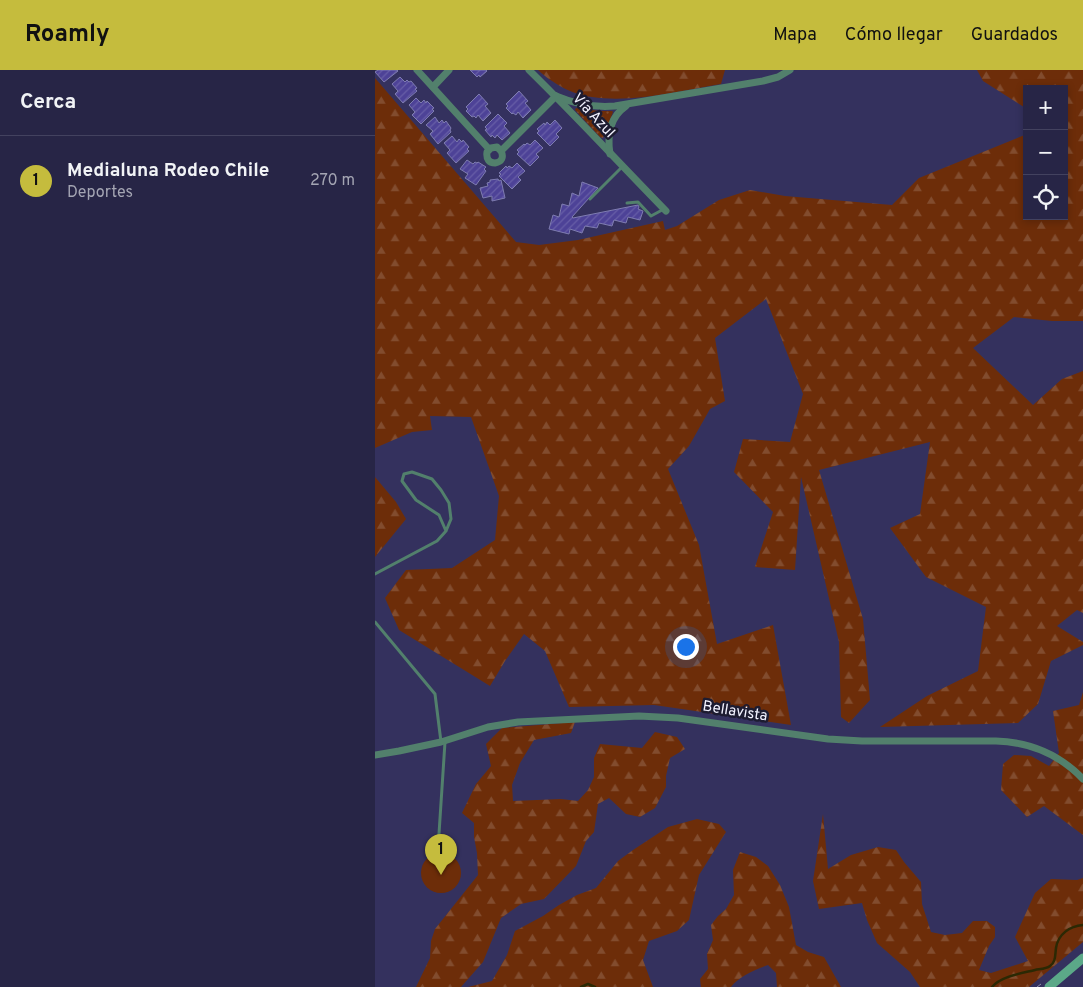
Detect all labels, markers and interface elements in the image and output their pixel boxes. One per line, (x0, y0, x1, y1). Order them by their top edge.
text: Roamly (25, 20, 110, 50)
text: Mapa (773, 24, 817, 47)
text: Cómo llegar (845, 24, 943, 47)
text: Guardados (971, 24, 1058, 47)
map controls (1023, 85, 1068, 220)
button: + (1023, 85, 1068, 130)
text: Cerca (20, 89, 76, 116)
street label: Vía Azul (567, 90, 619, 142)
button: − (1023, 130, 1068, 175)
text: Medialuna Rodeo Chile (67, 159, 269, 183)
text: 1 (33, 171, 39, 191)
text: 270 m (310, 171, 355, 191)
button: locate (1023, 175, 1068, 220)
text: Deportes (67, 183, 133, 203)
your location (673, 634, 699, 660)
street label: Bellavista (701, 697, 769, 727)
pin: 1 (425, 834, 457, 875)

